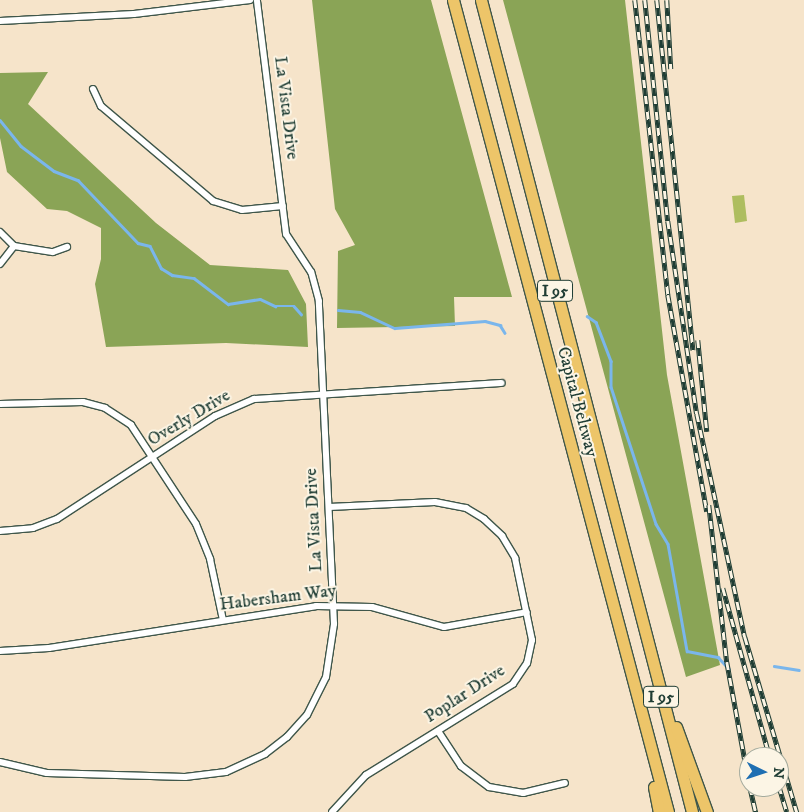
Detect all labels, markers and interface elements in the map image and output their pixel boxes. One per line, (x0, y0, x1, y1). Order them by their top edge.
street label: La Vista Drive (269, 55, 303, 161)
road number: I 95 (536, 278, 574, 304)
street label: Capital Beltway (552, 344, 602, 460)
street label: Overly Drive (144, 385, 234, 451)
street label: La Vista Drive (301, 468, 327, 572)
street label: Habersham Way (218, 580, 338, 616)
street label: Poplar Drive (421, 660, 509, 728)
road number: I 95 (642, 684, 680, 710)
north arrow (739, 747, 789, 797)
text: N (769, 767, 787, 779)

